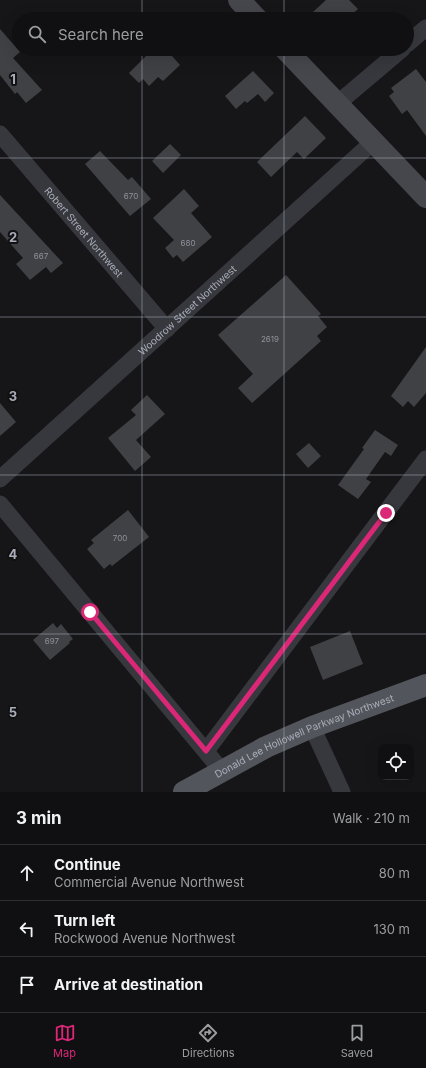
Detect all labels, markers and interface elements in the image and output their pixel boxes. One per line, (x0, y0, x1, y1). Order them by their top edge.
search box (12, 12, 414, 56)
icon: search (26, 23, 48, 45)
text: Search here (58, 25, 144, 44)
text: 1 (10, 71, 16, 87)
street label: Robert Street Northwest (42, 185, 126, 280)
house number: 670 (124, 191, 138, 201)
text: 2 (9, 229, 17, 245)
house number: 680 (181, 238, 195, 248)
house number: 667 (34, 251, 49, 261)
street label: Woodrow Street Northwest (135, 262, 239, 357)
house number: 2619 (261, 334, 279, 344)
text: 3 (9, 388, 17, 404)
route end (377, 504, 395, 522)
house number: 700 (113, 533, 127, 543)
text: 4 (9, 546, 18, 562)
route start (81, 603, 99, 621)
house number: 697 (45, 636, 60, 646)
street label: Donald Lee Hollowell Parkway Northwest (212, 691, 396, 780)
text: 5 (9, 704, 17, 720)
map controls (378, 744, 414, 780)
button: locate (378, 744, 414, 780)
text: 3 min (16, 808, 62, 828)
text: Walk · 210 m (333, 810, 410, 826)
text: Continue (54, 855, 121, 874)
icon: ahead (16, 862, 38, 884)
text: 80 m (379, 865, 410, 881)
text: Commercial Avenue Northwest (54, 874, 244, 890)
text: Turn left (54, 911, 115, 930)
icon: left (16, 918, 38, 940)
text: 130 m (373, 921, 410, 937)
text: Rockwood Avenue Northwest (54, 930, 235, 946)
icon: arrive (16, 974, 38, 996)
text: Arrive at destination (54, 975, 203, 994)
tab: Map (53, 1022, 76, 1060)
tab: Directions (182, 1022, 235, 1060)
tab: Saved (341, 1022, 373, 1060)

